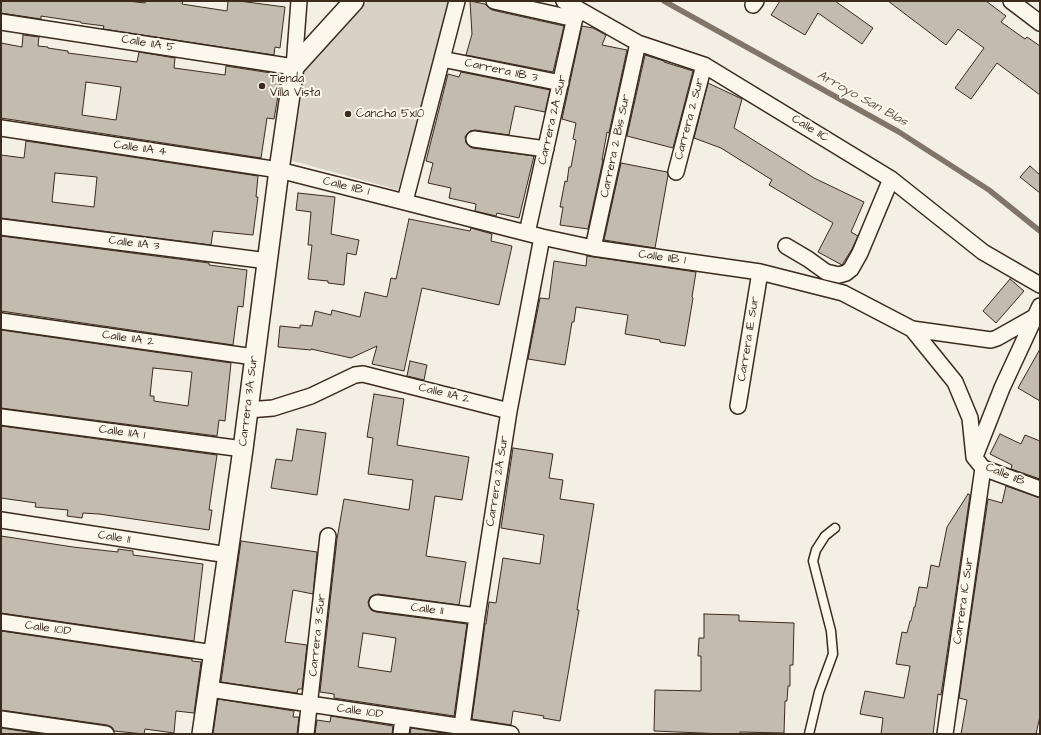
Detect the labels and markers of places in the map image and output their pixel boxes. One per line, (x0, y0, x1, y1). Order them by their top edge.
place label: Tienda Villa Vista (270, 72, 320, 100)
marker: Tienda Villa Vista (257, 81, 267, 91)
place label: Cancha 5x10 (356, 107, 424, 121)
marker: Cancha 5x10 (343, 109, 353, 119)

